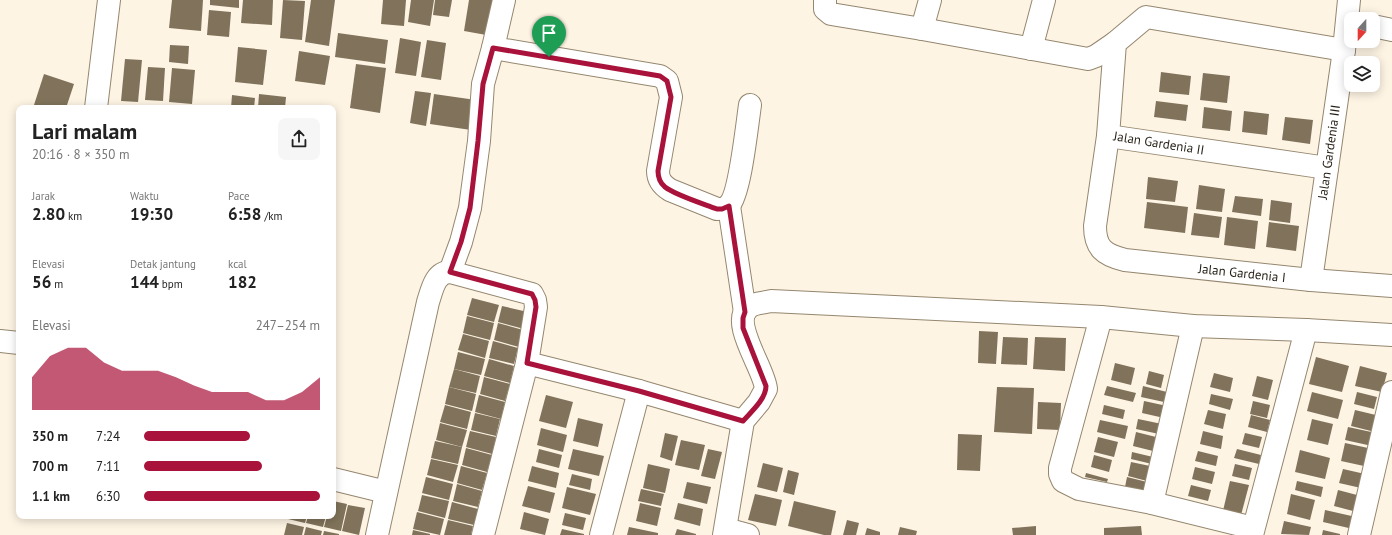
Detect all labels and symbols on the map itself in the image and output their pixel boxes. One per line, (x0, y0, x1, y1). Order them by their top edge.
north arrow (1344, 12, 1380, 48)
pin (532, 16, 566, 57)
street label: Jalan Gardenia III (1314, 104, 1344, 201)
street label: Jalan Gardenia II (1111, 127, 1206, 159)
street label: Jalan Gardenia I (1196, 260, 1287, 286)

